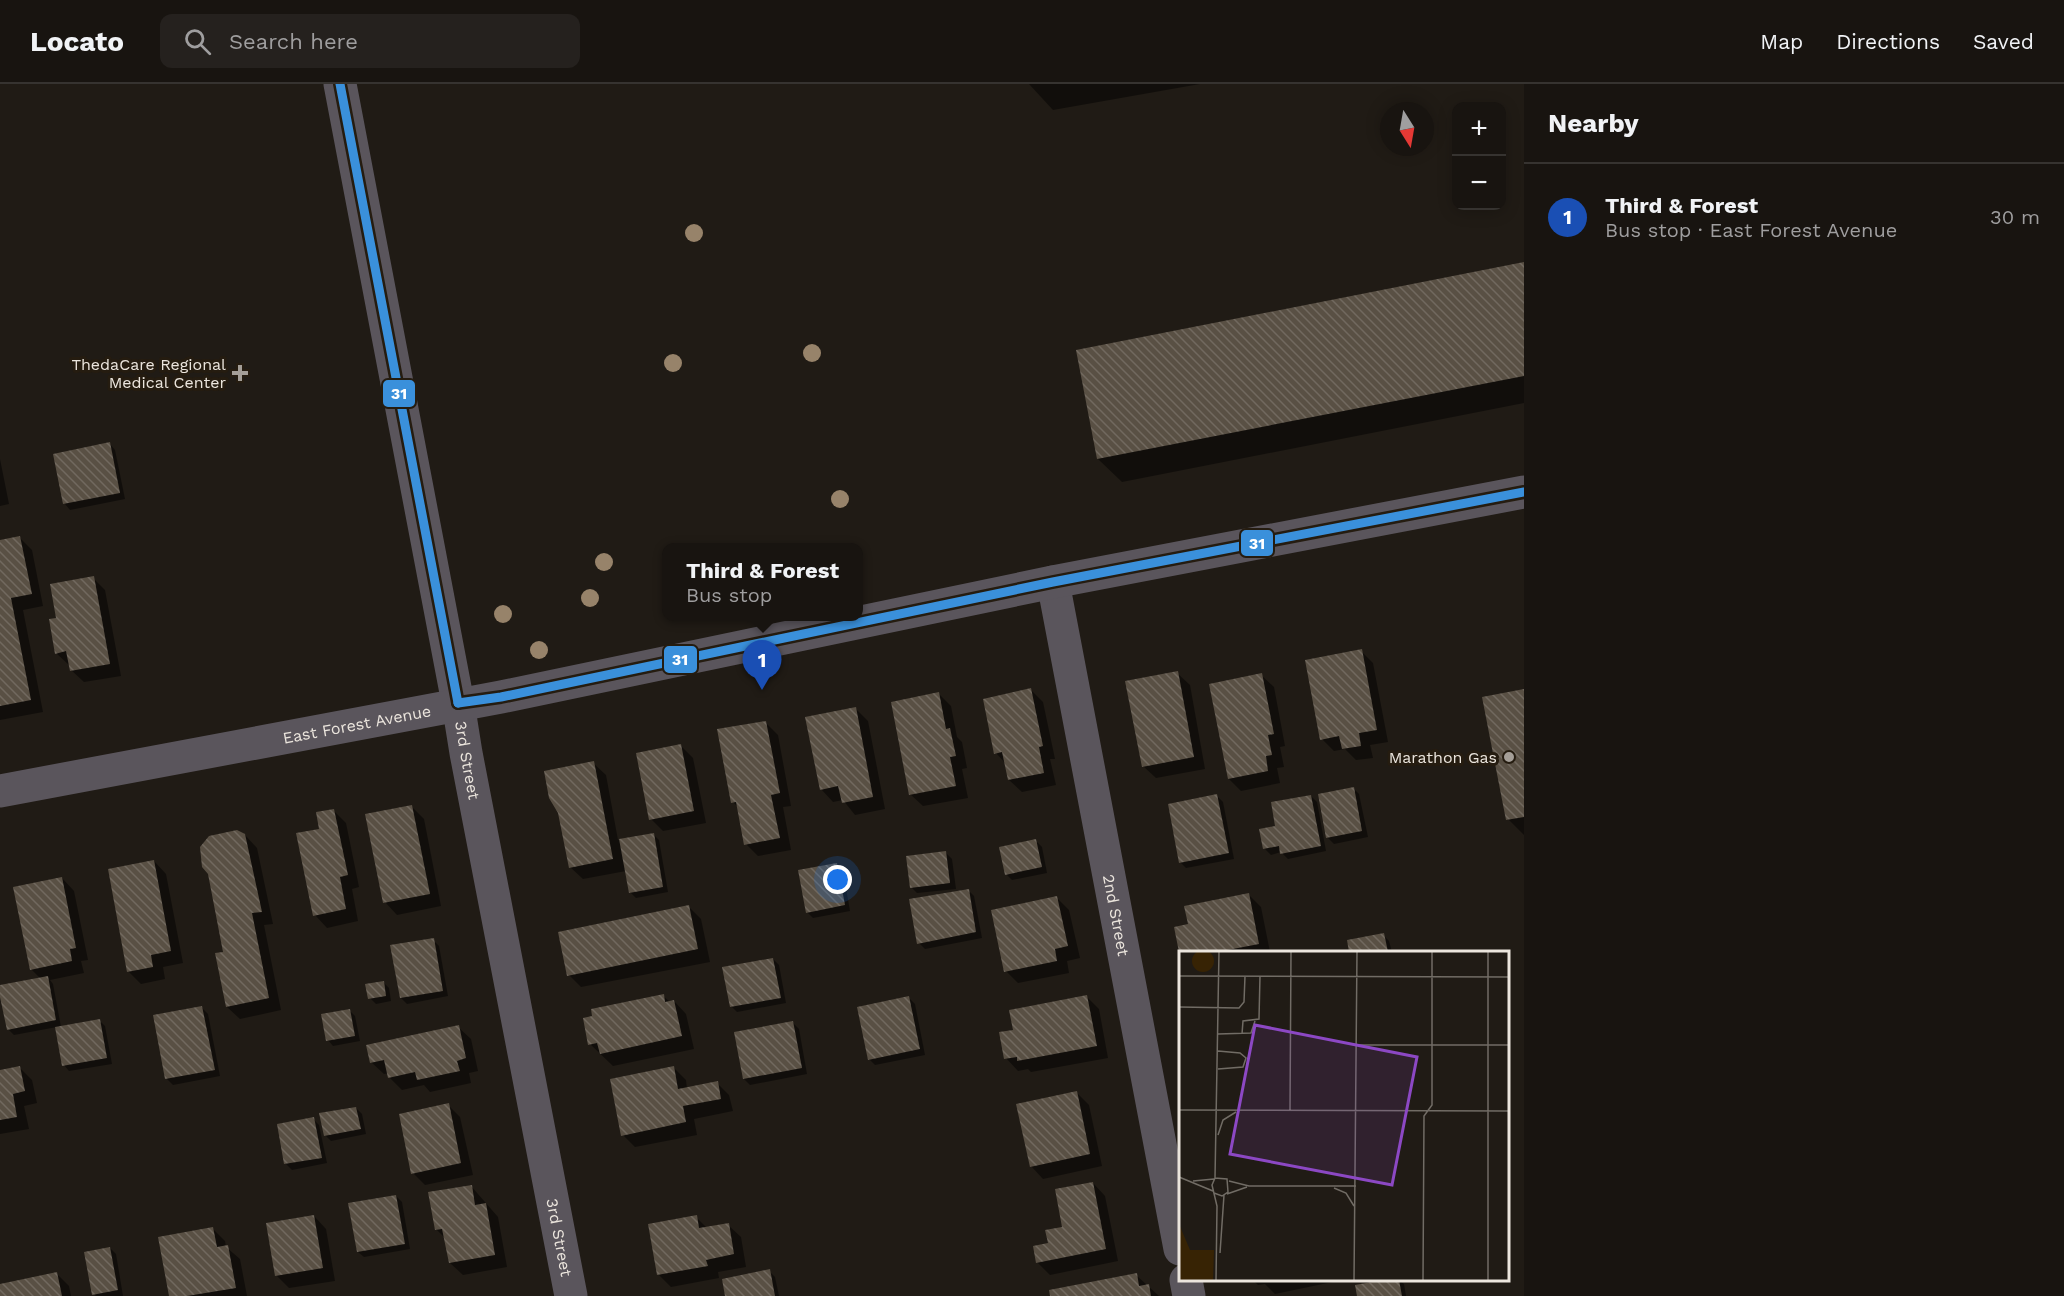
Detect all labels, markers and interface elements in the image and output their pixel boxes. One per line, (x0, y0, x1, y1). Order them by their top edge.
search box (160, 14, 580, 68)
text: Locato (30, 25, 124, 58)
icon: search (181, 25, 214, 58)
text: Search here (229, 29, 358, 54)
text: Map (1760, 29, 1803, 54)
text: Directions (1836, 29, 1940, 54)
text: Saved (1973, 29, 2034, 54)
north arrow (1380, 102, 1434, 156)
map controls (1452, 102, 1506, 210)
button: + (1452, 102, 1506, 156)
text: Nearby (1548, 108, 1639, 138)
button: − (1452, 156, 1506, 210)
text: Third & Forest (1605, 193, 1758, 218)
text: 1 (1563, 205, 1572, 229)
text: 30 m (1990, 205, 2040, 229)
text: Bus stop · East Forest Avenue (1605, 218, 1897, 242)
place label: ThedaCare Regional Medical Center (72, 355, 226, 392)
marker: ThedaCare Regional Medical Center (231, 364, 249, 382)
line badge: 31 (382, 379, 416, 408)
text: 31 (391, 384, 407, 403)
line badge: 31 (1240, 529, 1274, 557)
text: 31 (1249, 534, 1265, 553)
popup (662, 543, 863, 621)
text: Third & Forest (686, 558, 839, 583)
text: Bus stop (686, 583, 772, 607)
pin: 1 (742, 640, 782, 690)
line badge: 31 (663, 645, 698, 674)
text: 31 (672, 650, 688, 669)
street label: East Forest Avenue (281, 701, 433, 748)
street label: 3rd Street (451, 720, 484, 801)
place label: Marathon Gas (1389, 748, 1497, 767)
marker: Marathon Gas (1502, 750, 1516, 764)
your location (823, 865, 852, 894)
street label: 2nd Street (1099, 873, 1133, 958)
inset map (1179, 951, 1509, 1281)
street label: 3rd Street (542, 1197, 576, 1279)

